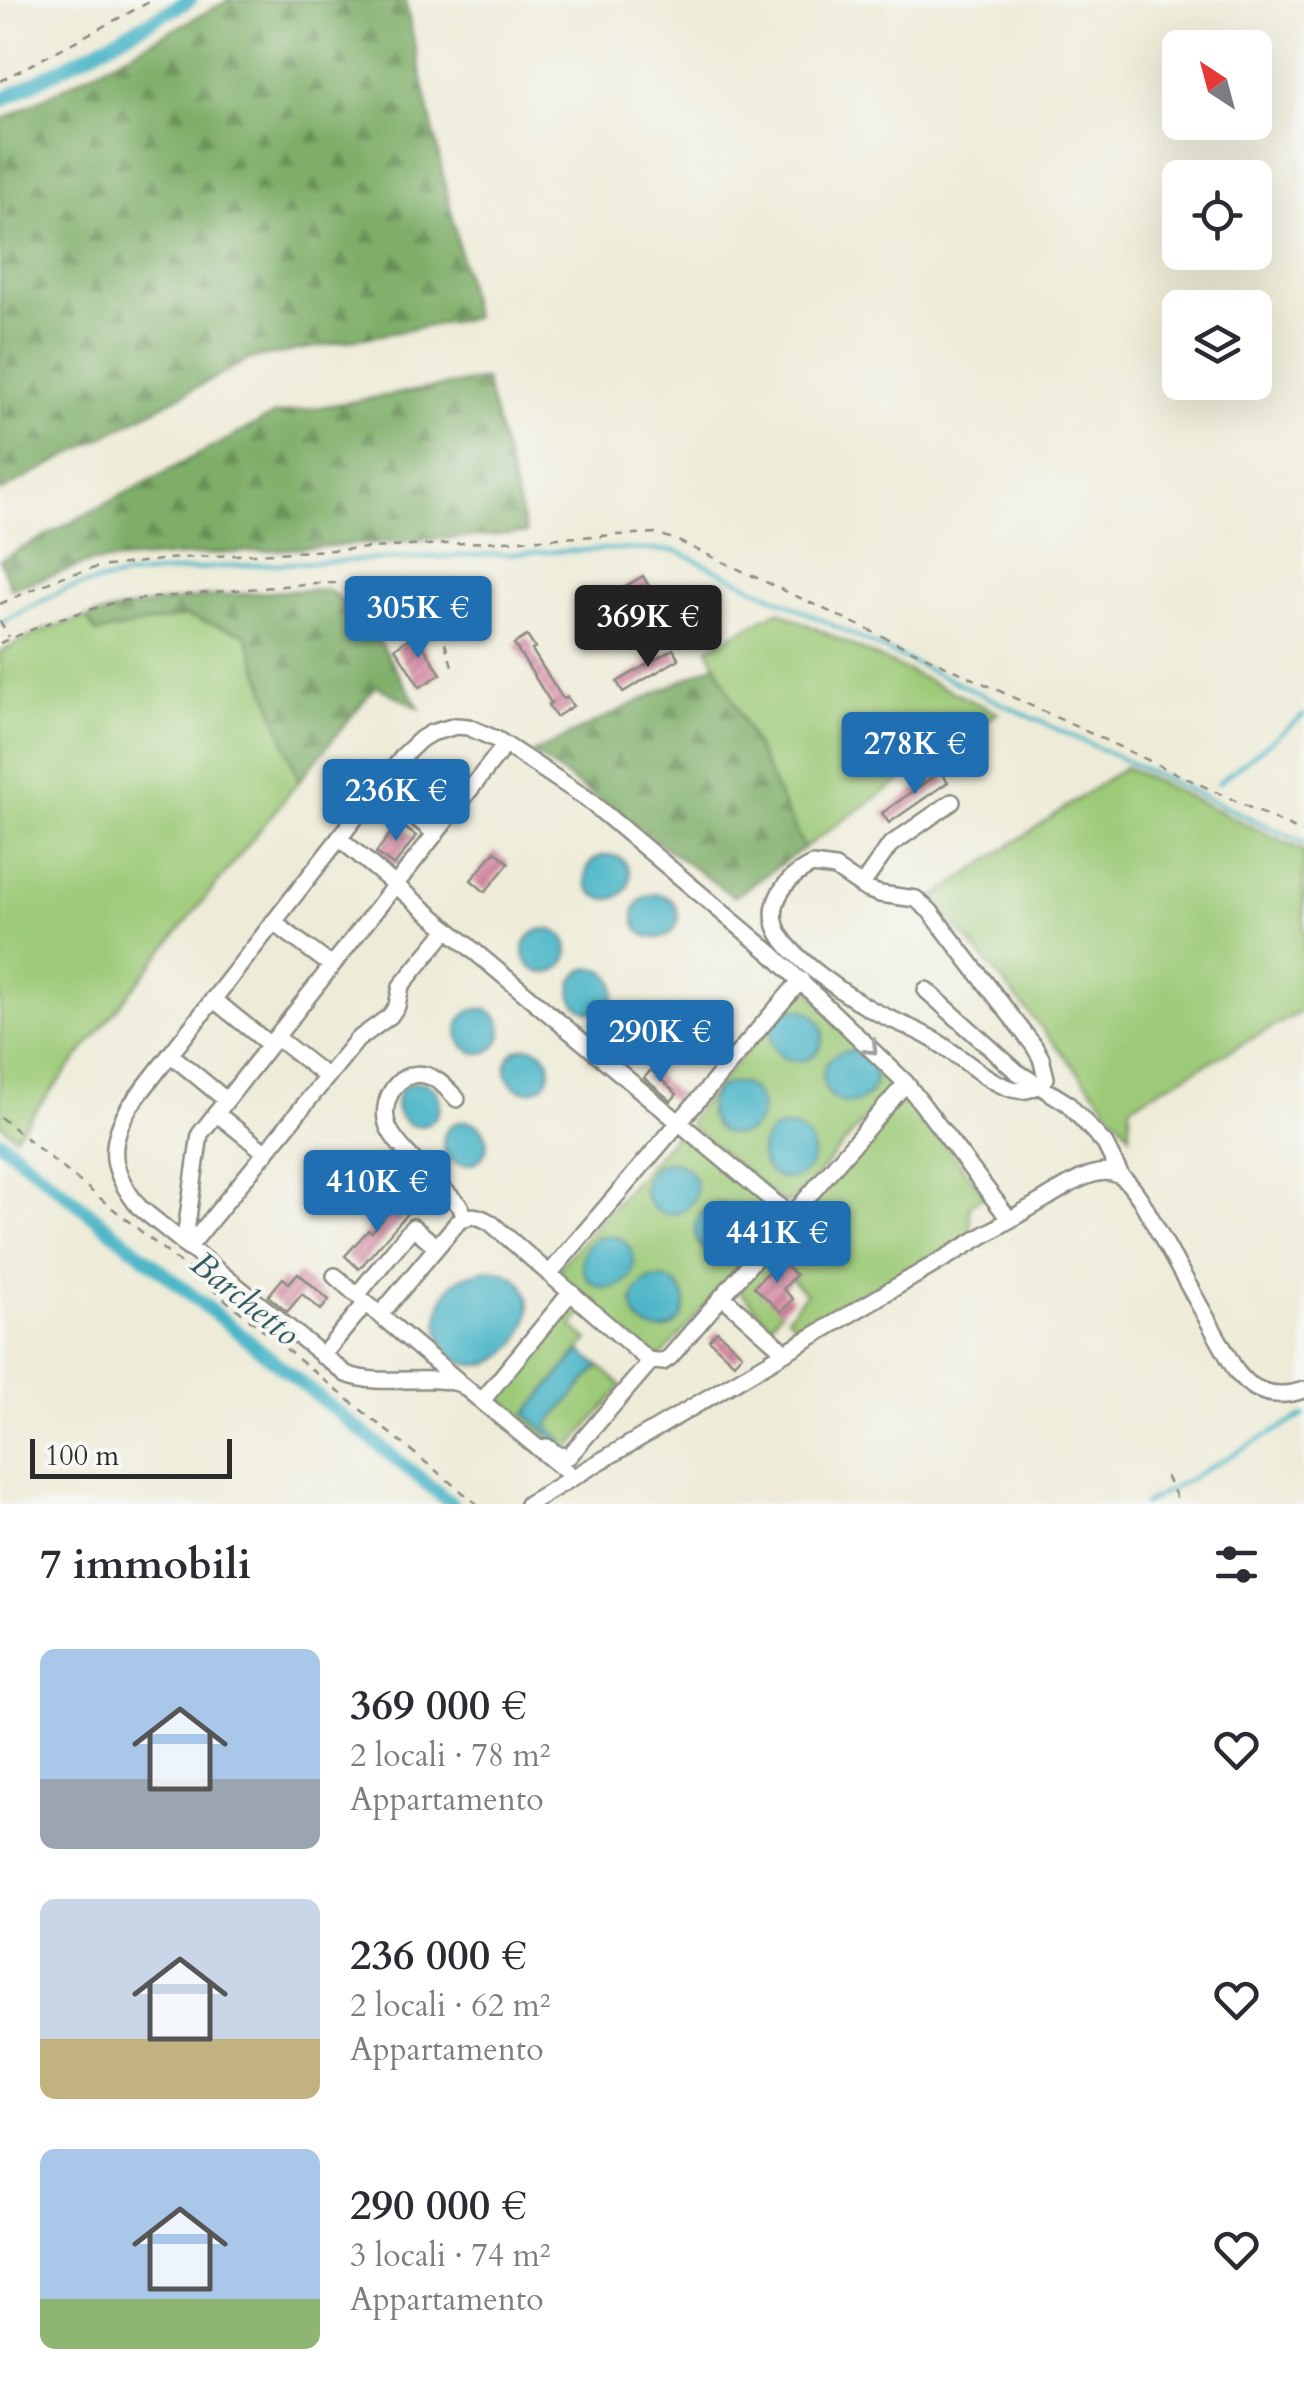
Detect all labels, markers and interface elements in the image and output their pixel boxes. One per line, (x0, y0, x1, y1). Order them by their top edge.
north arrow (1162, 30, 1272, 140)
map controls (1162, 30, 1272, 400)
button: locate (1162, 160, 1272, 270)
button: layers (1162, 290, 1272, 400)
pin: 305K € (337, 576, 499, 661)
pin: 369K € (567, 585, 729, 670)
text: 305K € (367, 586, 469, 630)
text: 369K € (597, 595, 699, 639)
pin: 278K € (834, 712, 996, 797)
text: 278K € (864, 722, 966, 766)
pin: 236K € (315, 759, 477, 844)
text: 236K € (345, 769, 447, 813)
pin: 290K € (579, 1000, 741, 1085)
text: 290K € (609, 1010, 711, 1054)
one-way arrow (859, 1037, 877, 1055)
pin: 410K € (296, 1150, 458, 1235)
text: 410K € (326, 1160, 428, 1204)
pin: 441K € (696, 1201, 858, 1286)
text: 441K € (726, 1211, 828, 1255)
water label: Barchetto (180, 1240, 310, 1358)
scale bar (30, 1434, 232, 1478)
text: 100 m (45, 1437, 119, 1475)
text: 7 immobili (40, 1536, 251, 1593)
icon: filters (1209, 1537, 1264, 1592)
text: 369 000 € (350, 1677, 527, 1734)
icon: home (120, 1689, 240, 1809)
icon: heart (1209, 1722, 1264, 1777)
text: 2 locali · 78 m² (350, 1734, 550, 1778)
text: Appartamento (350, 1778, 543, 1822)
text: 236 000 € (350, 1927, 527, 1984)
icon: home (120, 1939, 240, 2059)
icon: heart (1209, 1972, 1264, 2027)
text: 2 locali · 62 m² (350, 1984, 550, 2028)
text: Appartamento (350, 2028, 543, 2072)
text: 290 000 € (350, 2177, 527, 2234)
icon: home (120, 2189, 240, 2309)
icon: heart (1209, 2222, 1264, 2277)
text: 3 locali · 74 m² (350, 2234, 550, 2278)
text: Appartamento (350, 2278, 543, 2322)

